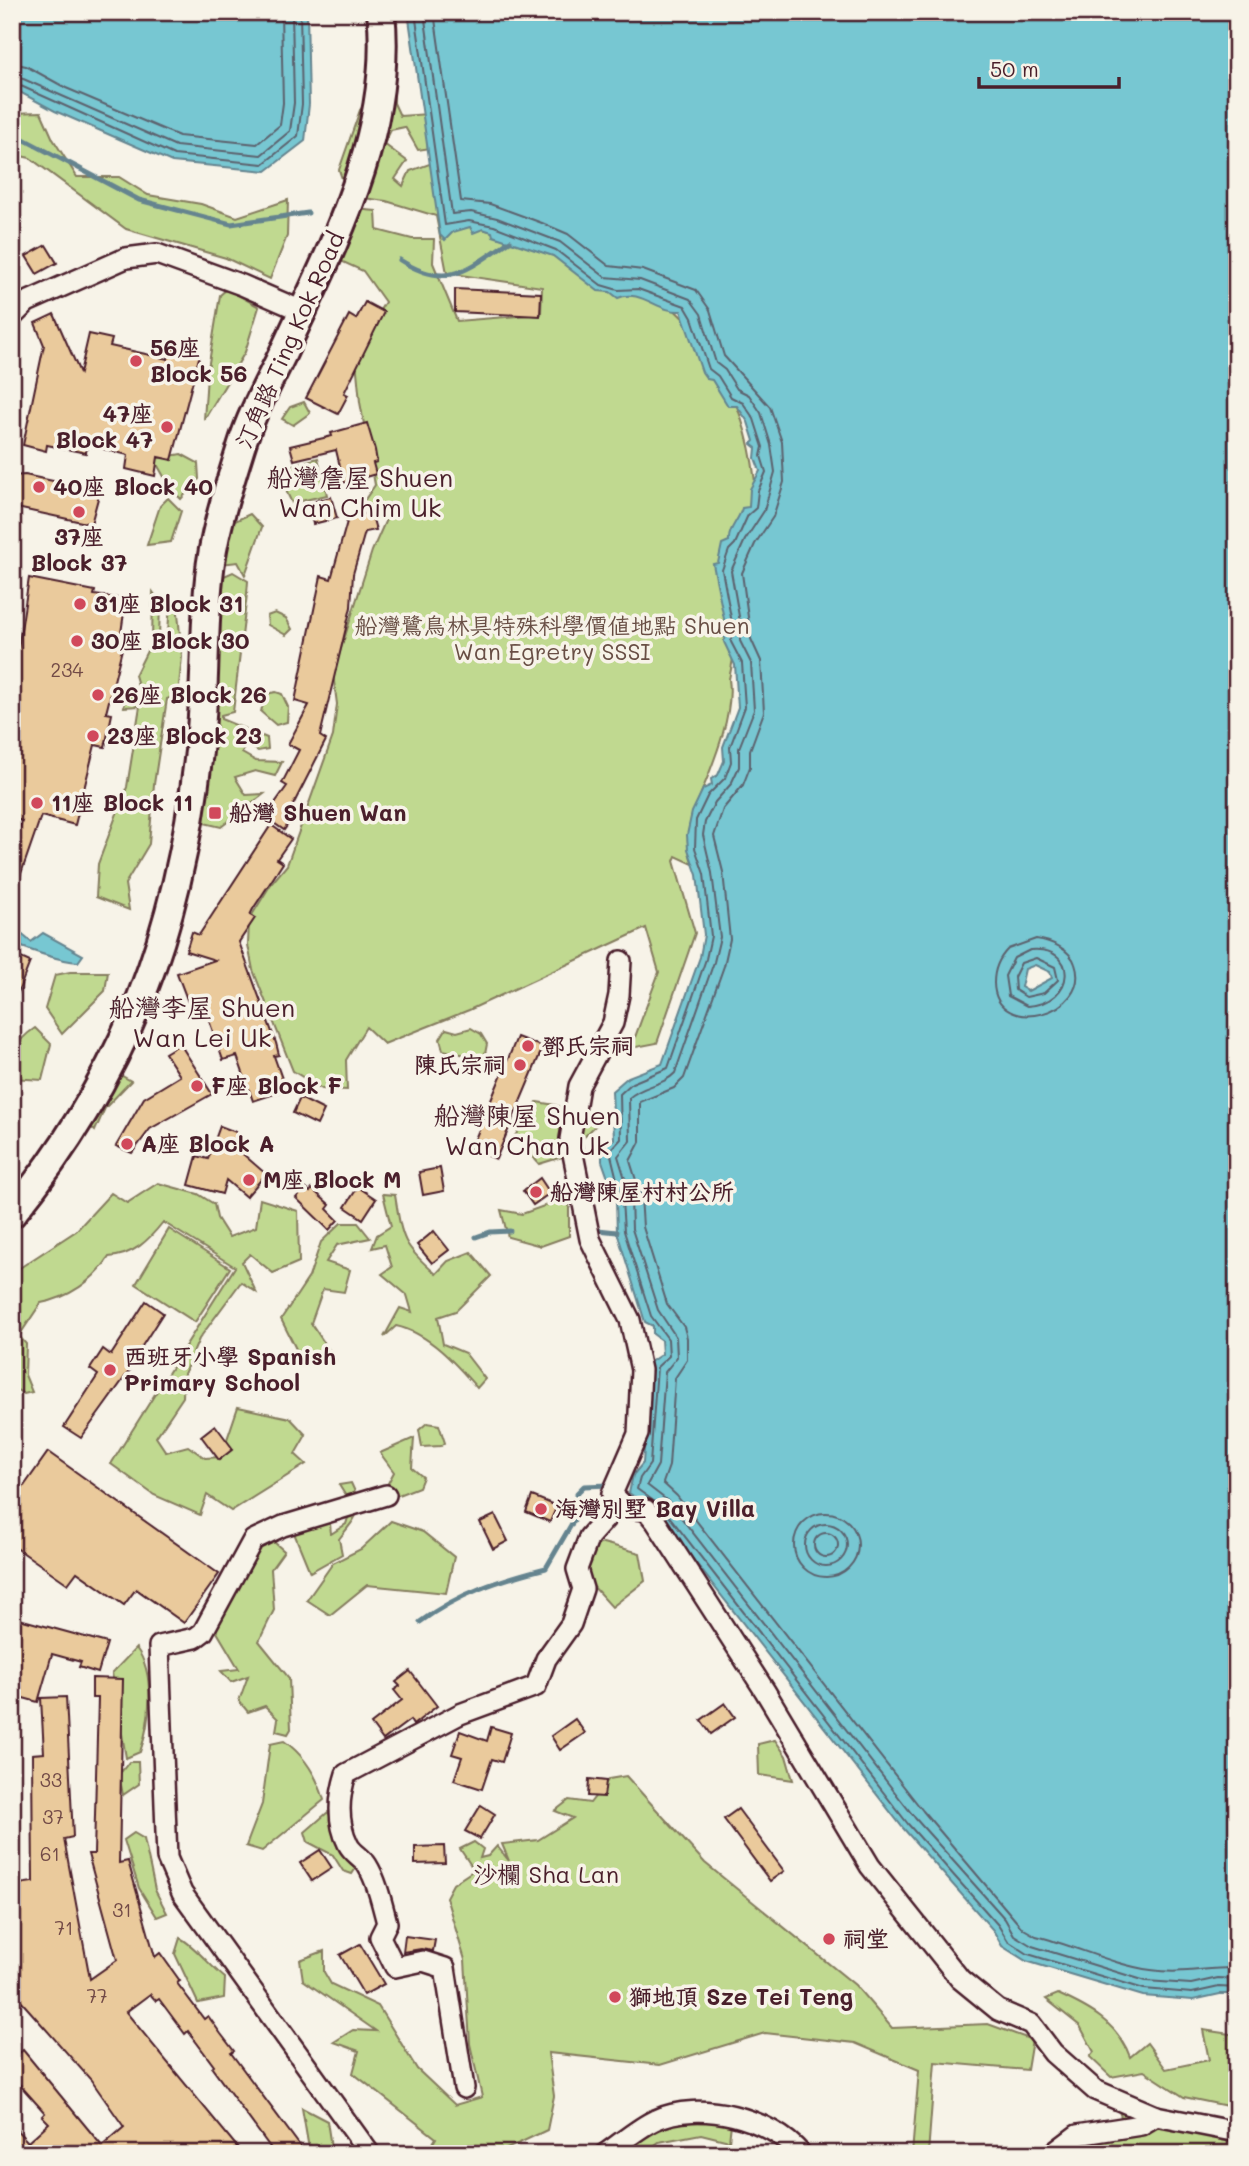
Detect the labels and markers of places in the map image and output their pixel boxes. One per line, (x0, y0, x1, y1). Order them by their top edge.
place label: 56座 Block 56 (150, 332, 247, 388)
marker: 56座 Block 56 (128, 353, 144, 369)
place label: 47座 Block 47 (56, 398, 153, 454)
marker: 47座 Block 47 (159, 419, 175, 435)
place label: 40座 Block 40 (53, 471, 213, 501)
marker: 40座 Block 40 (31, 479, 47, 495)
marker: 37座 Block 37 (71, 504, 87, 520)
place label: 37座 Block 37 (31, 521, 128, 577)
place label: 31座 Block 31 (94, 588, 243, 618)
marker: 31座 Block 31 (72, 596, 88, 612)
place label: 30座 Block 30 (91, 625, 250, 655)
marker: 30座 Block 30 (69, 633, 85, 649)
place label: 26座 Block 26 (112, 679, 267, 709)
marker: 26座 Block 26 (90, 687, 106, 703)
place label: 23座 Block 23 (107, 720, 262, 750)
marker: 23座 Block 23 (85, 728, 101, 744)
place label: 11座 Block 11 (51, 787, 193, 817)
marker: 11座 Block 11 (29, 795, 45, 811)
place label: 船灣 Shuen Wan (229, 797, 406, 827)
marker: 船灣 Shuen Wan (207, 805, 223, 821)
place label: 鄧氏宗祠 (542, 1030, 634, 1060)
marker: 鄧氏宗祠 (520, 1038, 536, 1054)
place label: 陳氏宗祠 (414, 1049, 506, 1079)
marker: 陳氏宗祠 (512, 1057, 528, 1073)
place label: F座 Block F (211, 1070, 342, 1100)
marker: F座 Block F (189, 1078, 205, 1094)
place label: A座 Block A (141, 1128, 274, 1158)
marker: A座 Block A (119, 1136, 135, 1152)
place label: M座 Block M (263, 1164, 402, 1194)
marker: M座 Block M (241, 1172, 257, 1188)
place label: 船灣陳屋村村公所 (550, 1176, 734, 1206)
marker: 船灣陳屋村村公所 (528, 1184, 544, 1200)
place label: 西班牙小學 Spanish Primary School (124, 1341, 336, 1397)
marker: 西班牙小學 Spanish Primary School (102, 1362, 118, 1378)
place label: 海灣別墅 Bay Villa (555, 1493, 755, 1523)
marker: 海灣別墅 Bay Villa (533, 1501, 549, 1517)
place label: 祠堂 (843, 1923, 889, 1953)
marker: 祠堂 (821, 1931, 837, 1947)
place label: 獅地頂 Sze Tei Teng (629, 1981, 853, 2011)
marker: 獅地頂 Sze Tei Teng (607, 1989, 623, 2005)

